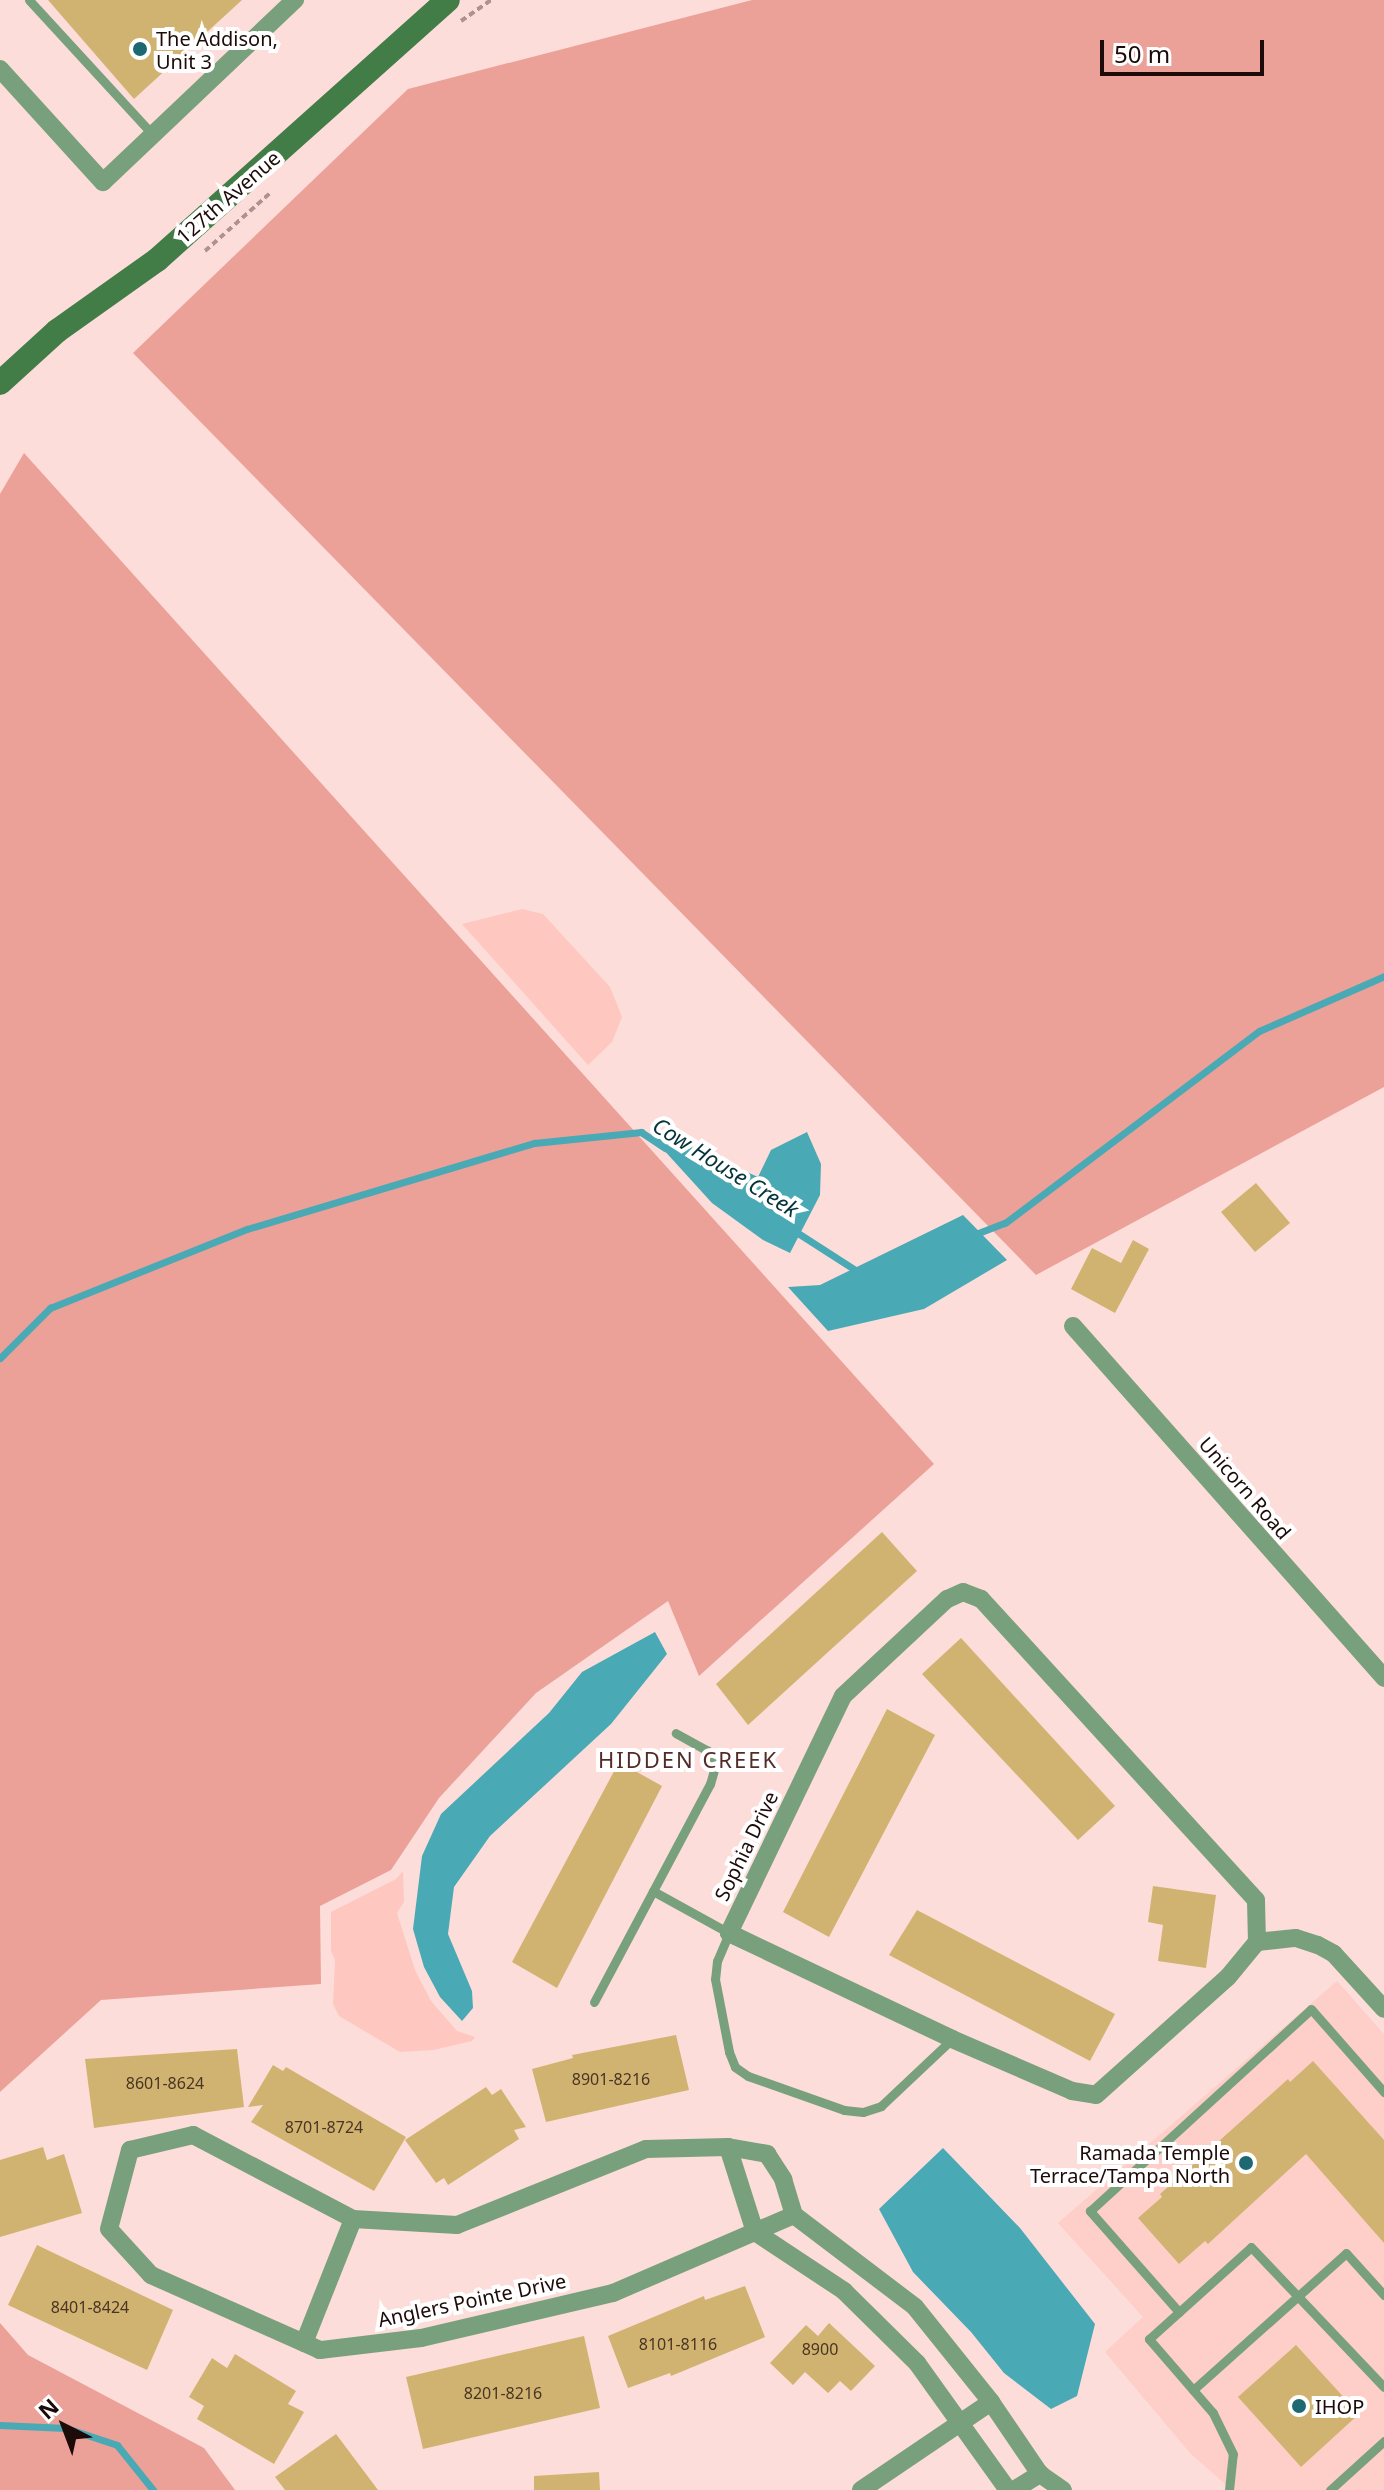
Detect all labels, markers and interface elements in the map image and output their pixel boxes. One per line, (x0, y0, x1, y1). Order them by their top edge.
scale bar (1104, 24, 1268, 74)
place label: The Addison, Unit 3 (156, 26, 278, 73)
text: 50 m (1114, 37, 1170, 70)
marker: The Addison, Unit 3 (131, 40, 149, 58)
street label: 127th Avenue (171, 146, 285, 248)
water label: Cow House Creek (648, 1112, 804, 1222)
street label: Unicorn Road (1194, 1432, 1296, 1544)
district label: HIDDEN CREEK (598, 1747, 778, 1773)
street label: Sophia Drive (709, 1787, 783, 1905)
house number: 8901-8216 (572, 2069, 650, 2089)
house number: 8601-8624 (126, 2073, 204, 2093)
house number: 8701-8724 (285, 2117, 363, 2137)
place label: Ramada Temple Terrace/Tampa North (1030, 2140, 1230, 2187)
marker: Ramada Temple Terrace/Tampa North (1237, 2154, 1255, 2172)
street label: Anglers Pointe Drive (376, 2268, 568, 2332)
house number: 8401-8424 (51, 2297, 129, 2317)
house number: 8101-8116 (639, 2334, 717, 2354)
house number: 8900 (802, 2339, 838, 2359)
house number: 8201-8216 (464, 2383, 542, 2403)
north arrow (24, 2386, 104, 2466)
text: N (31, 2391, 65, 2425)
place label: IHOP (1315, 2394, 1364, 2418)
marker: IHOP (1290, 2397, 1308, 2415)

